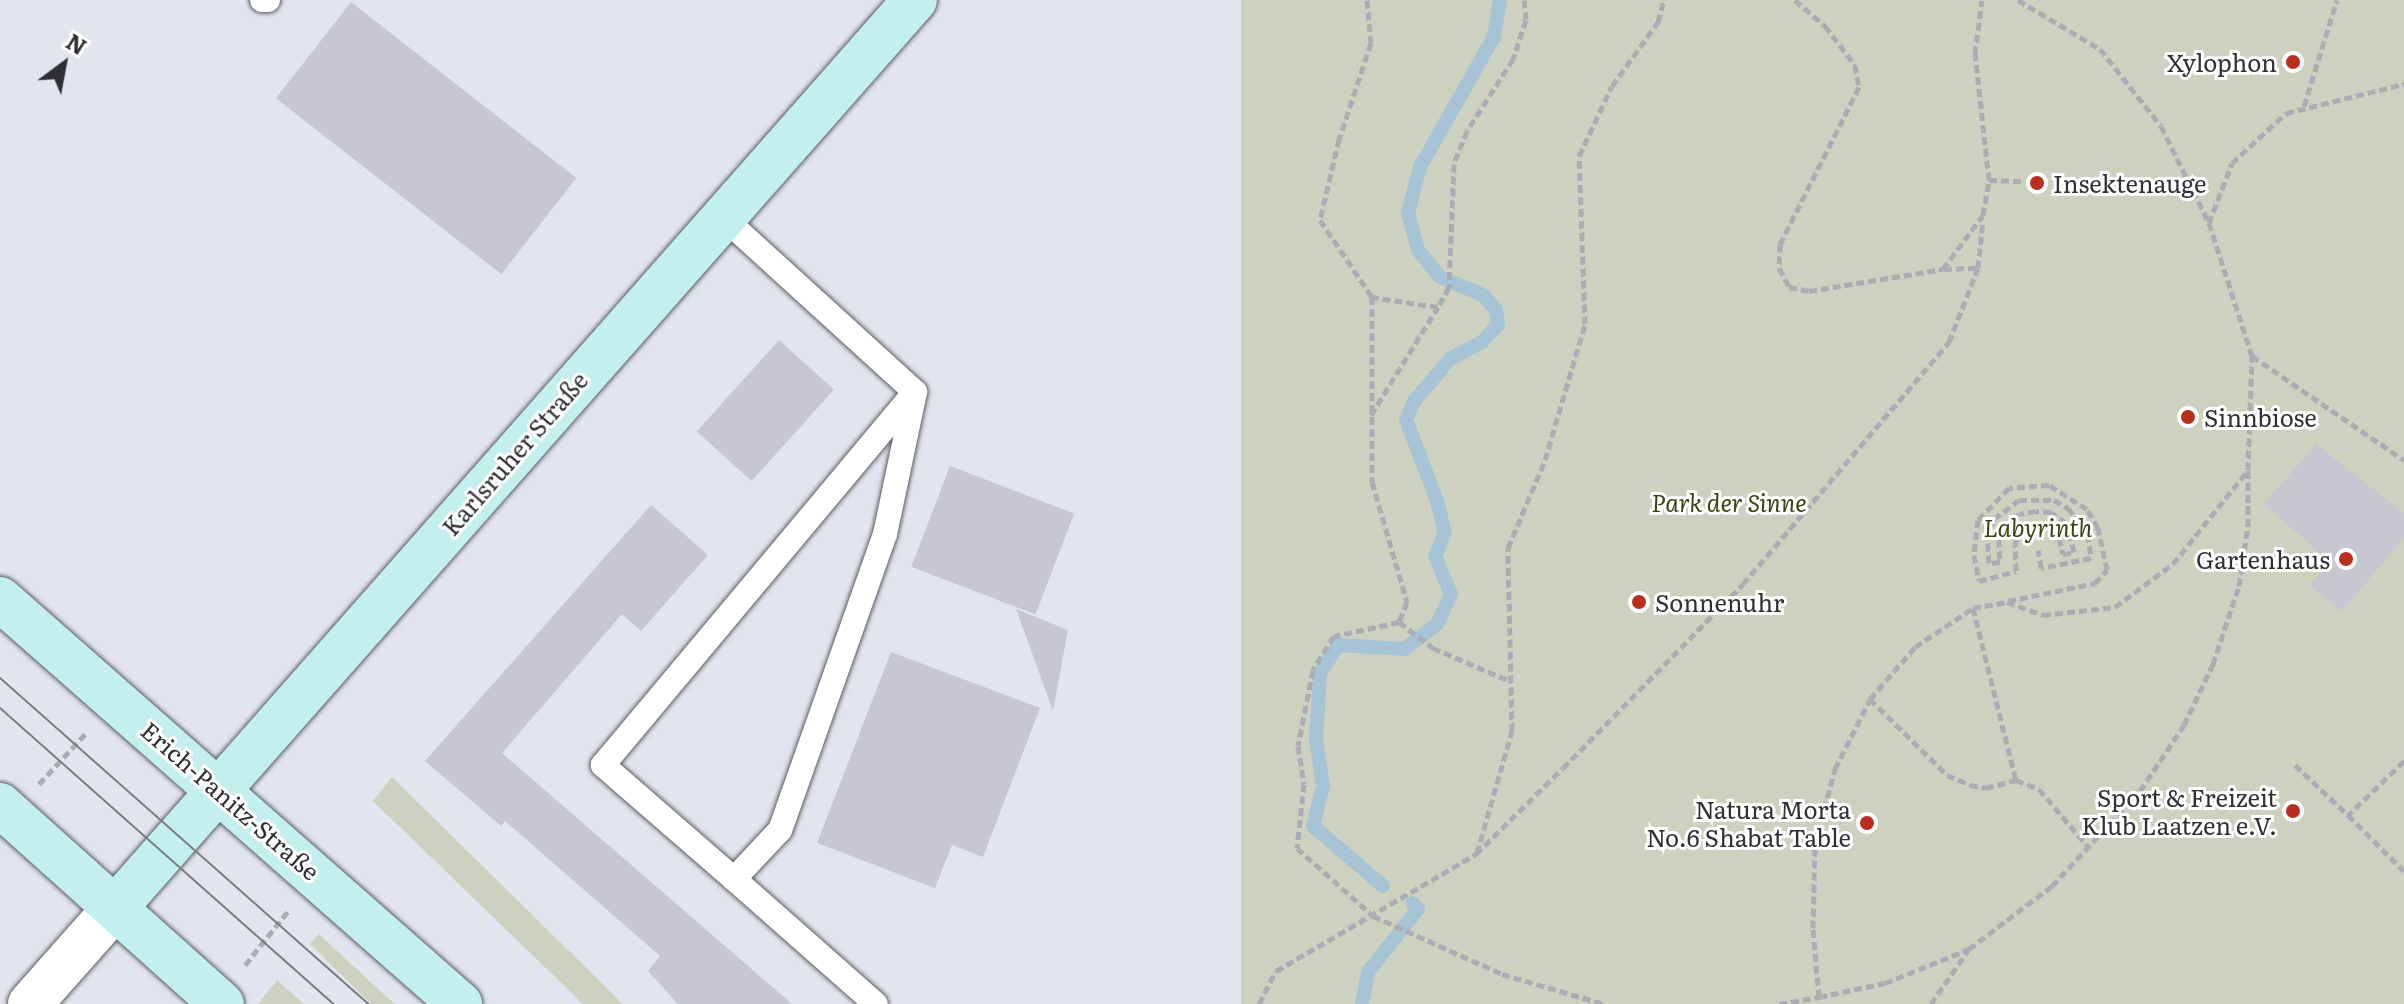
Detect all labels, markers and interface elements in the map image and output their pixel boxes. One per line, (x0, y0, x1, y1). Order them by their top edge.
north arrow (24, 24, 104, 104)
text: N (60, 24, 94, 62)
place label: Xylophon (2167, 48, 2277, 76)
marker: Xylophon (2284, 53, 2302, 71)
place label: Insektenauge (2053, 169, 2207, 197)
marker: Insektenauge (2028, 174, 2046, 192)
street label: Karlsruher Straße (435, 365, 593, 541)
place label: Sinnbiose (2204, 403, 2317, 431)
marker: Sinnbiose (2179, 408, 2197, 426)
park label: Park der Sinne (1651, 488, 1807, 516)
park label: Labyrinth (1984, 513, 2092, 541)
place label: Gartenhaus (2196, 545, 2330, 573)
marker: Gartenhaus (2337, 550, 2355, 568)
place label: Sonnenuhr (1655, 588, 1784, 616)
marker: Sonnenuhr (1630, 593, 1648, 611)
street label: Erich-Panitz-Straße (136, 715, 326, 885)
place label: Sport & Freizeit Klub Laatzen e.V. (2081, 783, 2277, 839)
place label: Natura Morta No.6 Shabat Table (1646, 795, 1851, 851)
marker: Sport & Freizeit Klub Laatzen e.V. (2284, 802, 2302, 820)
marker: Natura Morta No.6 Shabat Table (1858, 814, 1876, 832)

